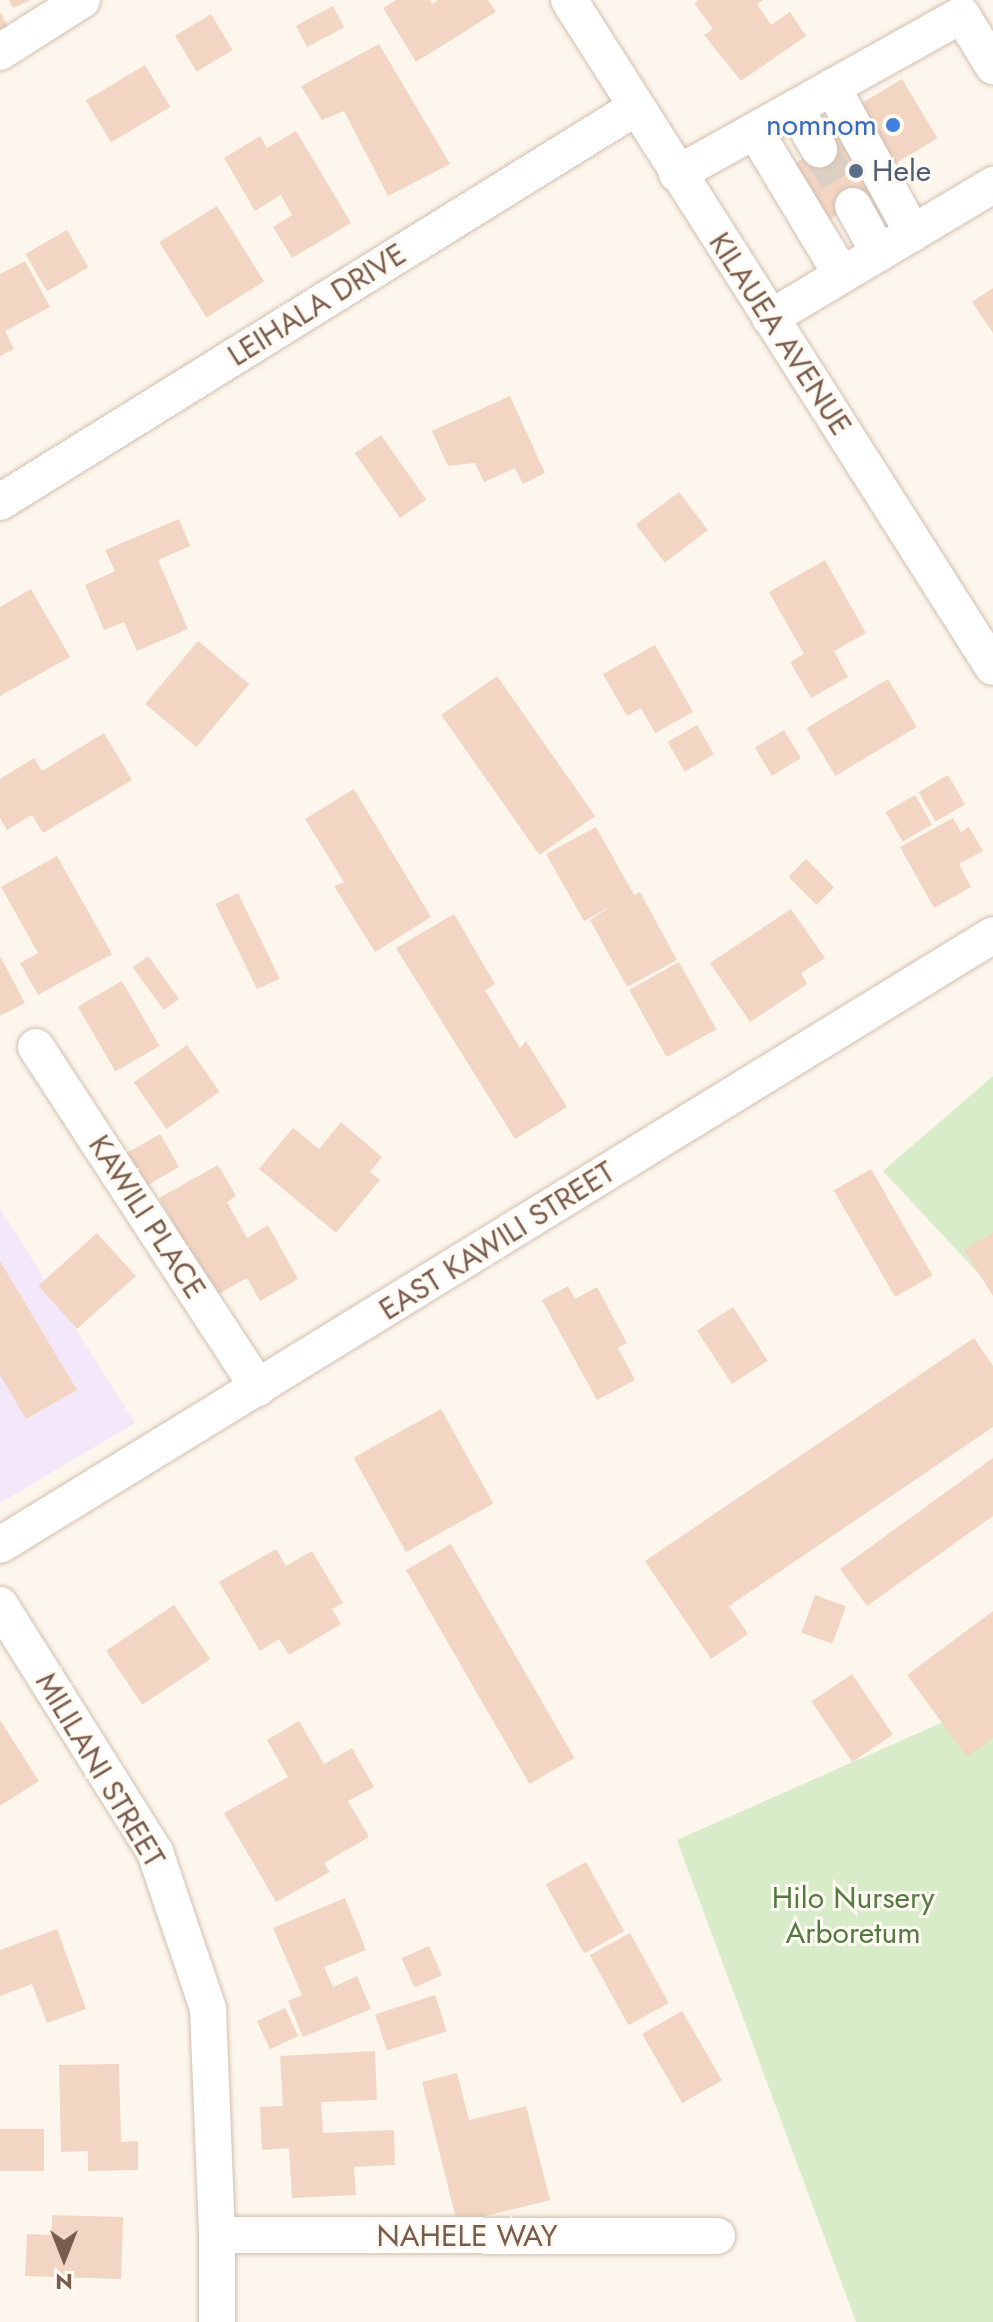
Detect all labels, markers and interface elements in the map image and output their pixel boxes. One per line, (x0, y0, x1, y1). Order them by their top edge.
place label: nomnom (766, 107, 877, 143)
marker: nomnom (884, 116, 902, 134)
place label: Hele (872, 153, 931, 189)
marker: Hele (847, 162, 865, 180)
street label: KILAUEA AVENUE (701, 226, 859, 442)
street label: LEIHALA DRIVE (222, 236, 412, 374)
street label: KAWILI PLACE (81, 1129, 213, 1305)
street label: EAST KAWILI STREET (373, 1154, 621, 1328)
street label: MILILANI STREET (28, 1666, 172, 1874)
park label: Hilo Nursery Arboretum (772, 1880, 934, 1950)
north arrow (24, 2218, 104, 2298)
street label: NAHELE WAY (376, 2218, 558, 2254)
text: N (55, 2266, 73, 2298)

